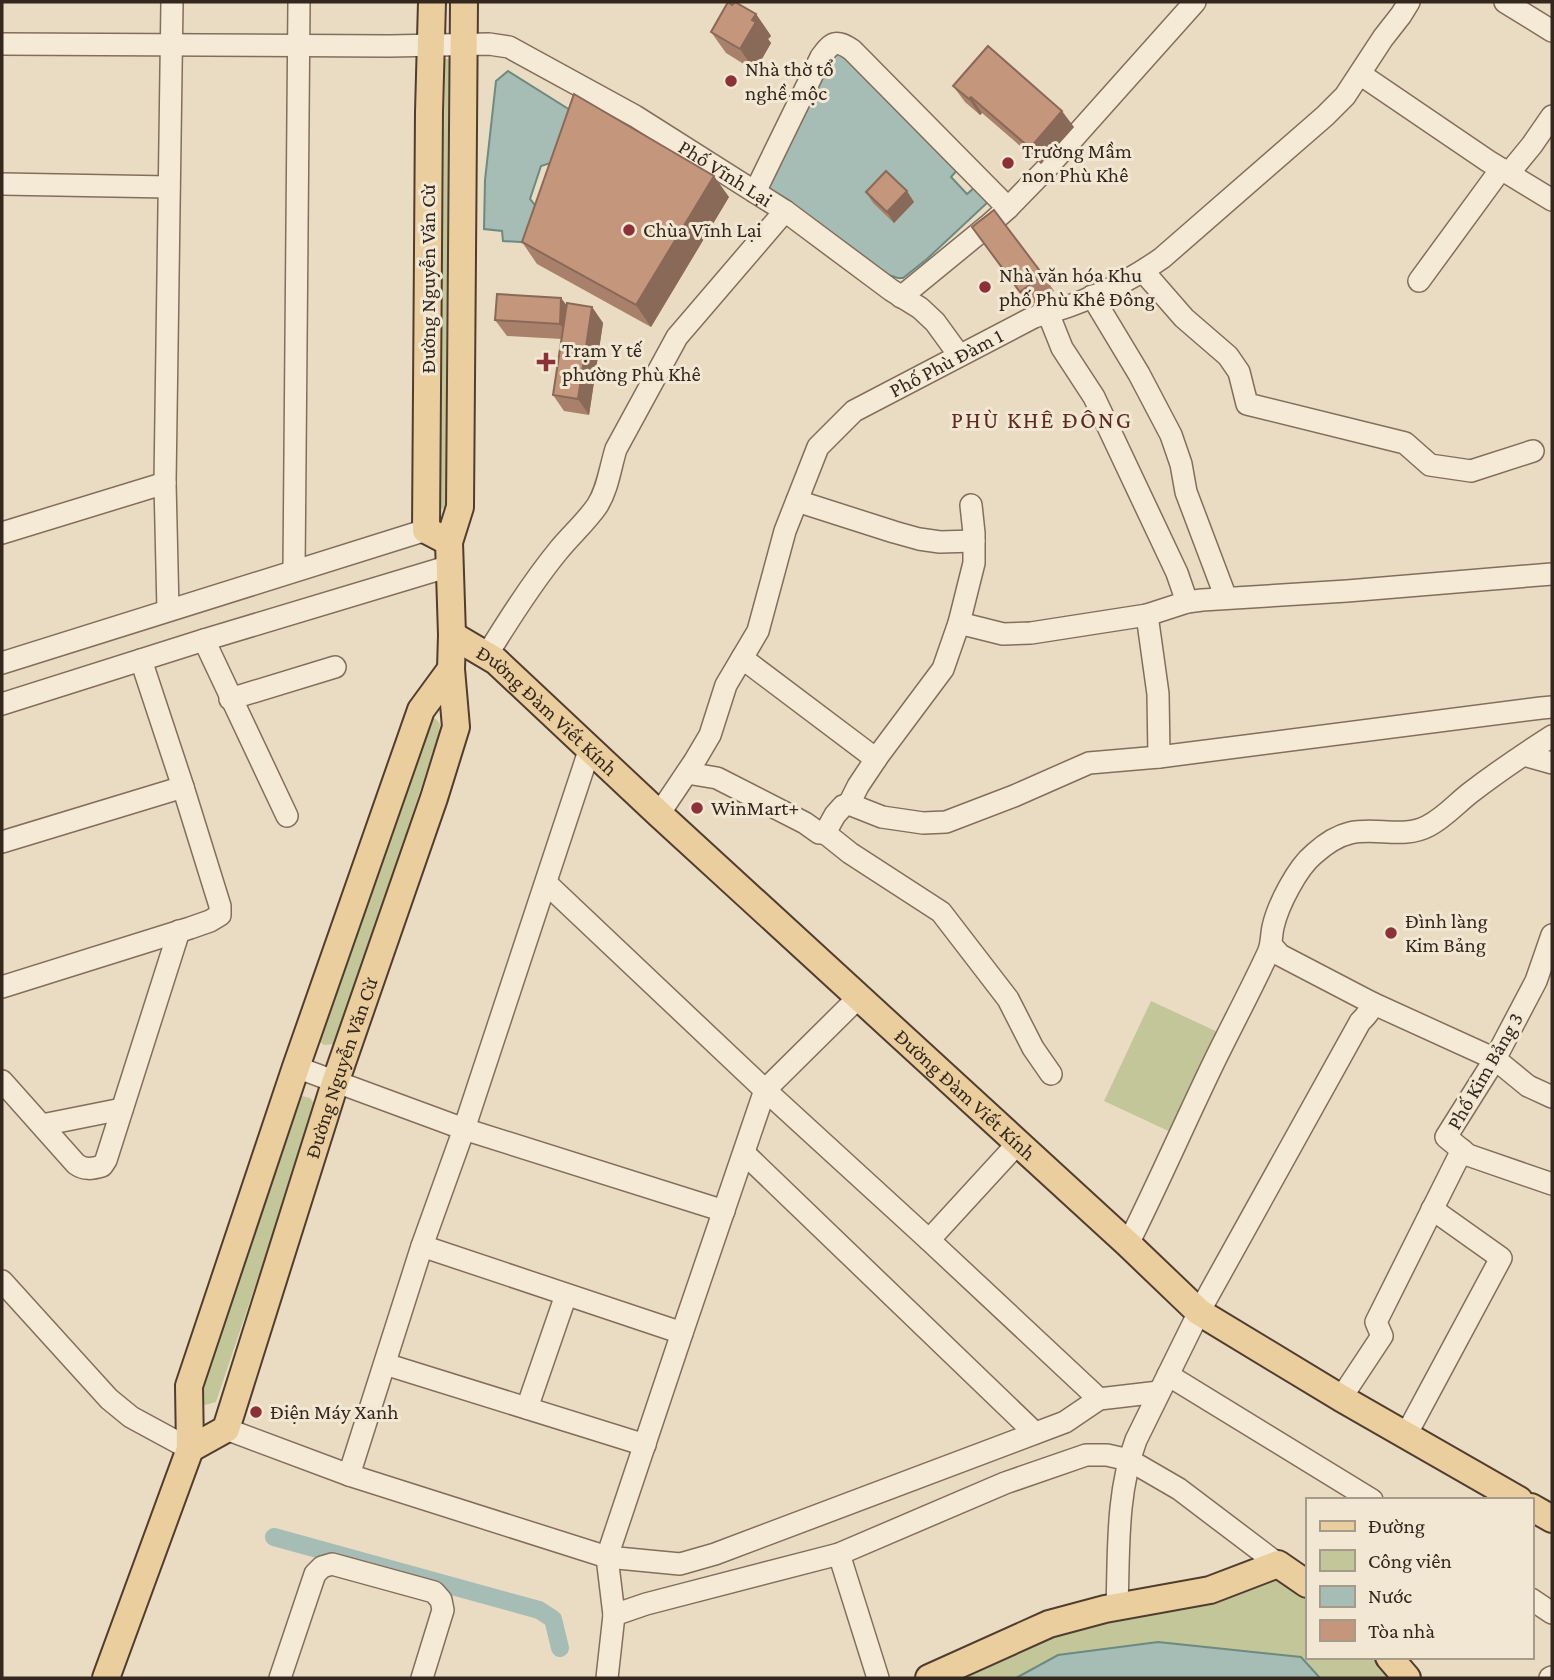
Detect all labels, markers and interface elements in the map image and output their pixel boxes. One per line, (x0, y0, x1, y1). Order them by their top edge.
place label: Nhà thờ tổ nghề mộc (745, 57, 834, 105)
marker: Nhà thờ tổ nghề mộc (723, 73, 739, 89)
street label: Phố Vĩnh Lại (674, 135, 777, 212)
place label: Trường Mầm non Phù Khê (1022, 139, 1132, 187)
marker: Trường Mầm non Phù Khê (1000, 155, 1016, 171)
street label: Đường Nguyễn Văn Cừ (416, 184, 440, 374)
place label: Chùa Vĩnh Lại (643, 218, 762, 242)
marker: Chùa Vĩnh Lại (621, 222, 637, 238)
place label: Nhà văn hóa Khu phố Phù Khê Đông (999, 263, 1155, 311)
marker: Nhà văn hóa Khu phố Phù Khê Đông (977, 279, 993, 295)
street label: Phố Phù Đàm 1 (885, 323, 1007, 402)
place label: Trạm Y tế phường Phù Khê (562, 338, 701, 386)
marker: Trạm Y tế phường Phù Khê (536, 352, 556, 372)
district label: PHÙ KHÊ ĐÔNG (951, 406, 1133, 433)
street label: Đường Đàm Viết Kính (472, 640, 623, 781)
place label: WinMart+ (711, 796, 799, 820)
marker: WinMart+ (689, 800, 705, 816)
place label: Đình làng Kim Bảng (1405, 909, 1488, 957)
marker: Đình làng Kim Bảng (1383, 925, 1399, 941)
street label: Đường Nguyễn Văn Cừ (300, 974, 383, 1162)
street label: Phố Kim Bảng 3 (1442, 1008, 1528, 1134)
street label: Đường Đàm Viết Kính (890, 1024, 1041, 1165)
place label: Điện Máy Xanh (270, 1400, 399, 1424)
marker: Điện Máy Xanh (248, 1404, 264, 1420)
legend (1306, 1498, 1533, 1659)
text: Đường (1368, 1514, 1425, 1538)
text: Công viên (1368, 1549, 1452, 1573)
text: Nước (1368, 1584, 1412, 1608)
text: Tòa nhà (1368, 1619, 1435, 1643)

